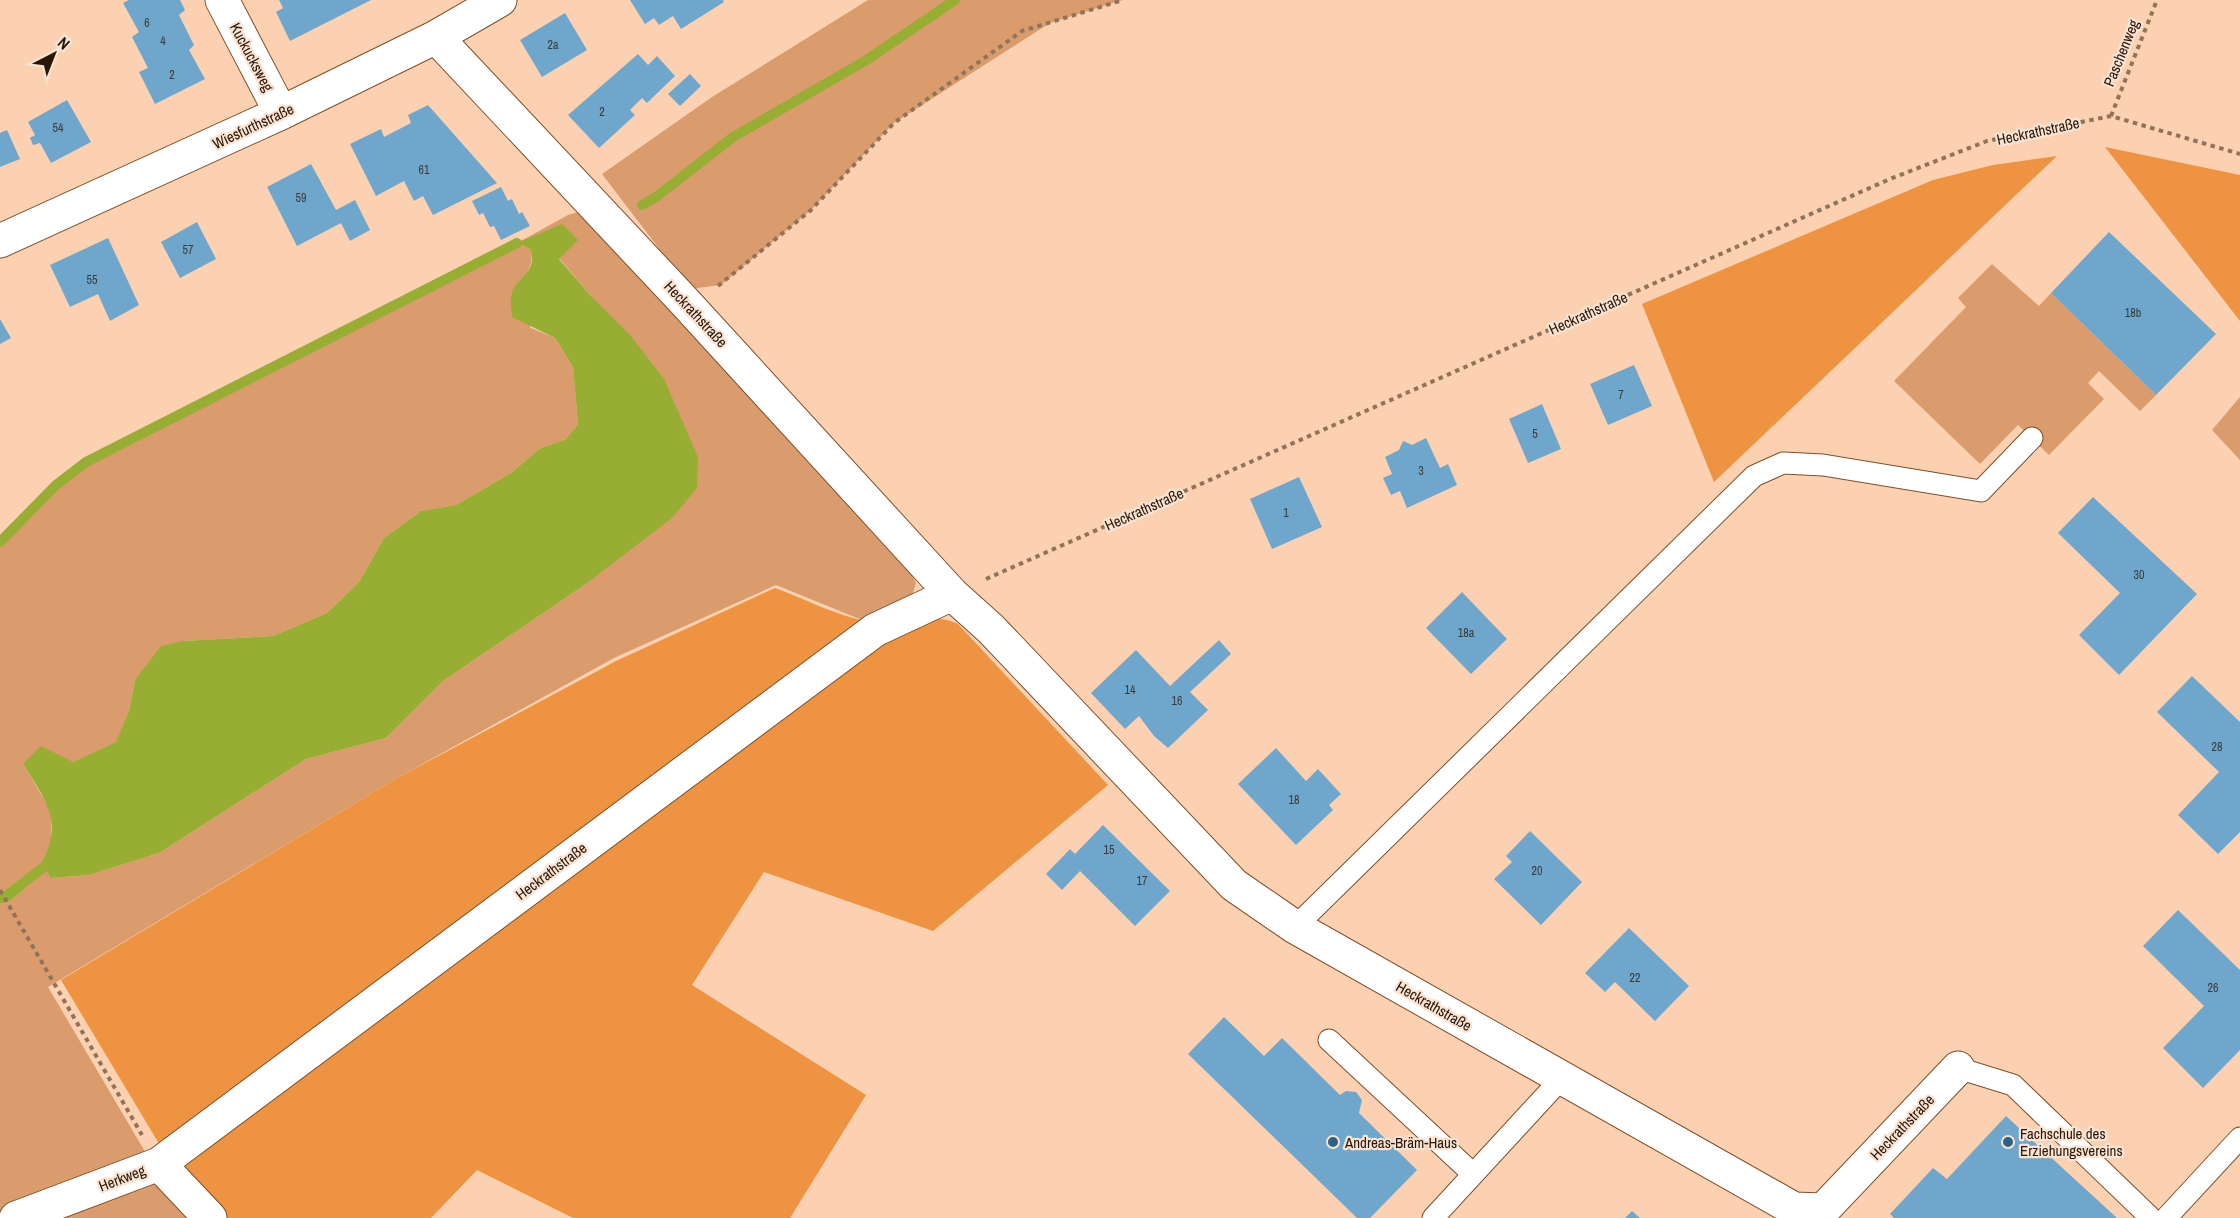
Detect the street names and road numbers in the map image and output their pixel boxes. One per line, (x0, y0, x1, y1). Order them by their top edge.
street label: Paschenweg (2098, 16, 2144, 90)
street label: Kuckucksweg (225, 19, 279, 95)
street label: Wiesfurthstraße (209, 98, 297, 154)
street label: Heckrathstraße (1995, 112, 2081, 150)
street label: Heckrathstraße (660, 276, 732, 352)
street label: Heckrathstraße (1545, 286, 1631, 340)
street label: Heckrathstraße (1101, 482, 1187, 536)
street label: Heckrathstraße (511, 837, 591, 905)
street label: Heckrathstraße (1392, 976, 1476, 1036)
street label: Heckrathstraße (1865, 1089, 1939, 1165)
street label: Herkweg (96, 1159, 149, 1196)

